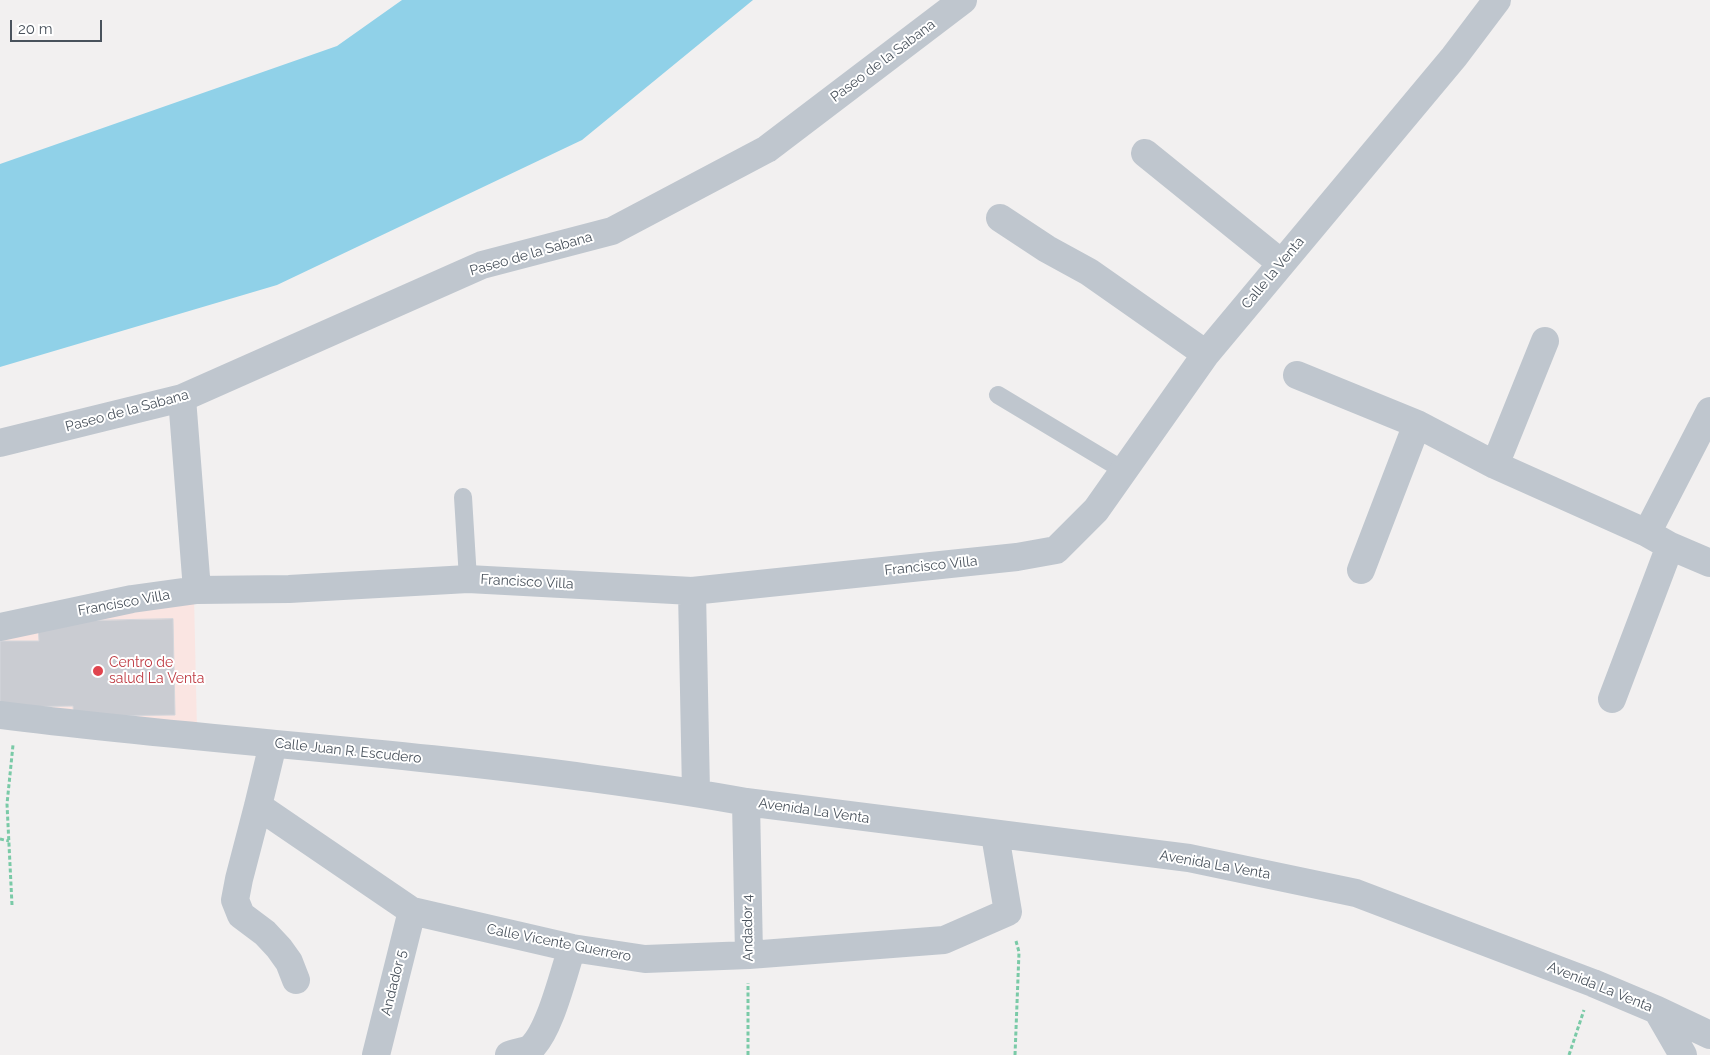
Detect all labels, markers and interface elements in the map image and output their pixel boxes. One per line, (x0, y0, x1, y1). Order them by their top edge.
scale bar (12, 10, 105, 42)
street label: Paseo de la Sabana (827, 16, 939, 106)
text: 20 m (18, 20, 53, 38)
street label: Paseo de la Sabana (468, 228, 594, 280)
street label: Calle la Venta (1238, 234, 1308, 312)
street label: Paseo de la Sabana (64, 386, 190, 436)
street label: Francisco Villa (884, 553, 978, 579)
street label: Francisco Villa (480, 571, 574, 593)
street label: Francisco Villa (77, 587, 171, 619)
place label: Centro de salud La Venta (109, 655, 204, 688)
marker: Centro de salud La Venta (91, 664, 105, 678)
street label: Calle Juan R. Escudero (274, 735, 422, 767)
street label: Avenida La Venta (757, 795, 871, 827)
street label: Avenida La Venta (1158, 847, 1272, 883)
street label: Andador 4 (739, 894, 757, 962)
street label: Calle Vicente Guerrero (485, 921, 633, 965)
street label: Andador 5 (378, 948, 410, 1018)
street label: Avenida La Venta (1545, 958, 1655, 1016)

